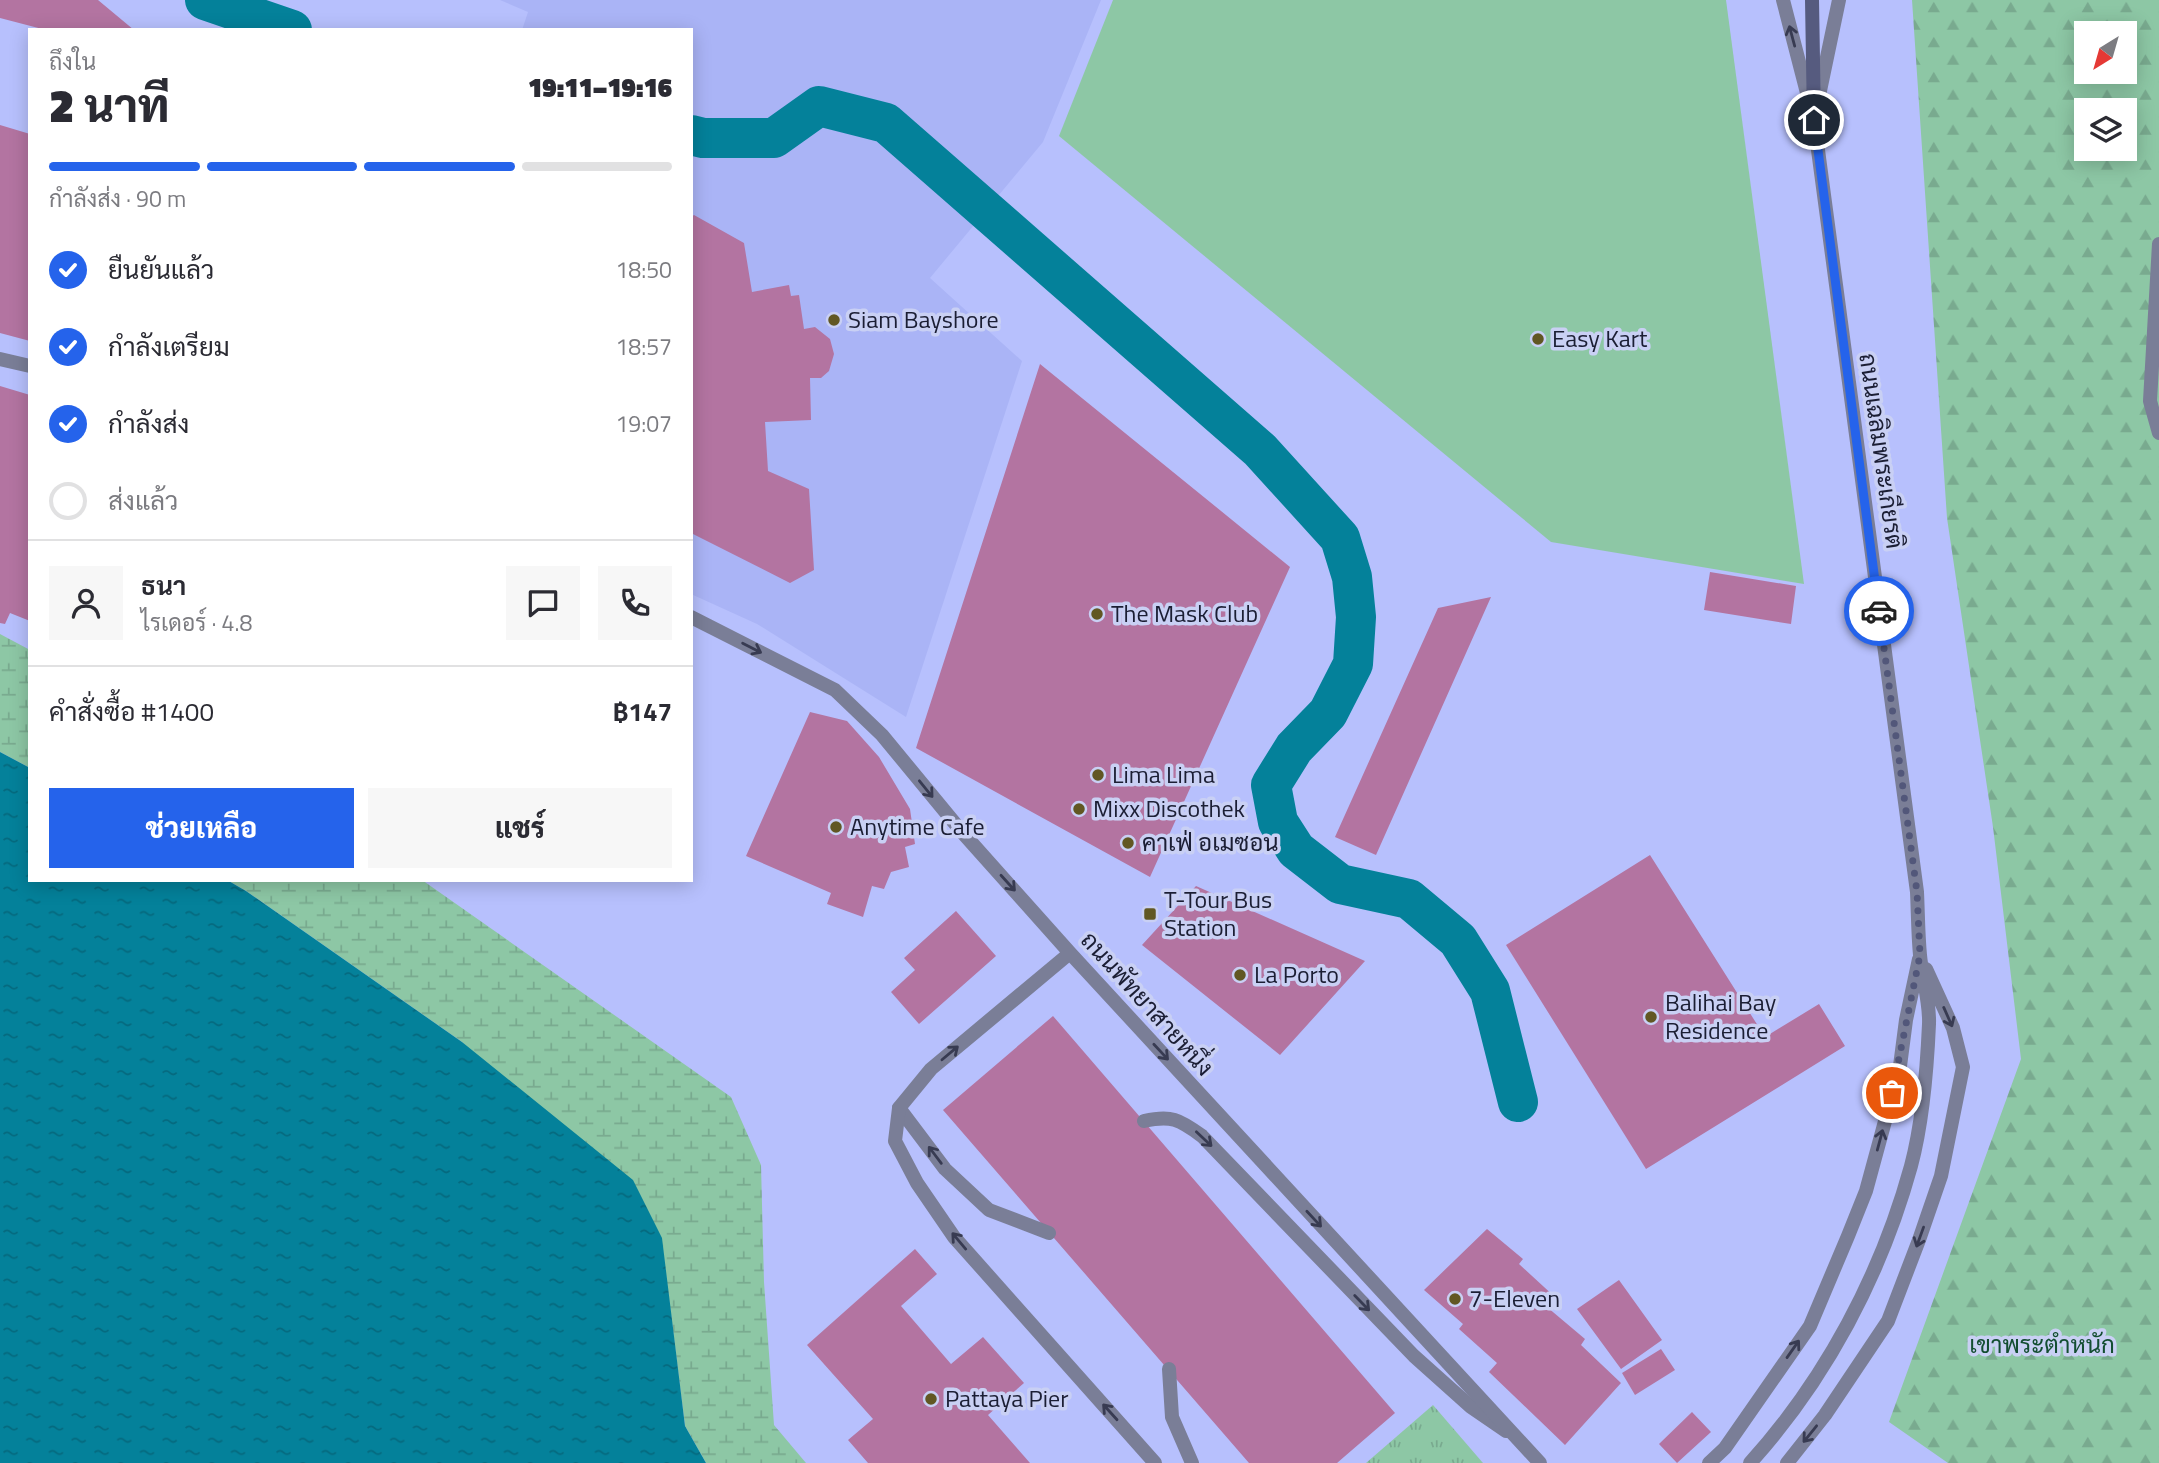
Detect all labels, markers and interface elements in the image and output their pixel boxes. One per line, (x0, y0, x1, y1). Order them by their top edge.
north arrow (2074, 21, 2137, 84)
map controls (2074, 21, 2137, 161)
one-way arrow (1785, 25, 1798, 48)
text: ถึงใน (49, 44, 96, 79)
text: 19:11–19:16 (528, 68, 672, 107)
text: 2 นาที (49, 70, 170, 140)
pin (1784, 90, 1844, 150)
button: layers (2074, 98, 2137, 161)
icon: home (1795, 101, 1833, 139)
text: กำลังส่ง · 90 m (49, 181, 186, 216)
text: ยืนยันแล้ว (108, 250, 214, 289)
icon: check (49, 251, 87, 289)
text: 18:50 (615, 252, 672, 287)
place label: Siam Bayshore (848, 301, 999, 337)
marker: Siam Bayshore (826, 312, 842, 328)
place label: Easy Kart (1552, 320, 1648, 356)
text: กำลังเตรียม (108, 327, 230, 366)
icon: check (49, 328, 87, 366)
text: 18:57 (615, 329, 672, 364)
marker: Easy Kart (1530, 331, 1546, 347)
street label: ถนนเฉลิมพระเกียรติ (1850, 351, 1914, 551)
text: กำลังส่ง (108, 404, 189, 443)
icon: check (49, 405, 87, 443)
text: 19:07 (615, 406, 672, 441)
text: ส่งแล้ว (108, 481, 178, 520)
button: person (49, 566, 123, 640)
text: ธนา (141, 566, 186, 605)
button: chat (506, 566, 580, 640)
button: phone (598, 566, 672, 640)
courier (1844, 576, 1914, 646)
icon: car (1860, 592, 1898, 630)
place label: The Mask Club (1111, 595, 1258, 631)
text: ไรเดอร์ · 4.8 (141, 605, 252, 640)
marker: The Mask Club (1089, 606, 1105, 622)
one-way arrow (741, 642, 762, 655)
text: คำสั่งซื้อ #1400 (49, 692, 214, 731)
text: ฿147 (613, 692, 672, 731)
place label: Lima Lima (1112, 756, 1215, 792)
marker: Lima Lima (1090, 767, 1106, 783)
one-way arrow (919, 779, 934, 797)
button: ช่วยเหลือ (49, 788, 354, 868)
button: แชร์ (368, 788, 672, 868)
place label: Mixx Discothek (1093, 790, 1246, 826)
marker: Mixx Discothek (1071, 801, 1087, 817)
place label: Anytime Cafe (850, 808, 985, 844)
marker: Anytime Cafe (828, 819, 844, 835)
place label: คาเฟ่ อเมซอน (1142, 824, 1279, 860)
marker: คาเฟ่ อเมซอน (1120, 835, 1136, 851)
one-way arrow (1000, 874, 1016, 892)
place label: T-Tour Bus Station (1164, 881, 1272, 945)
marker: T-Tour Bus Station (1142, 906, 1158, 922)
street label: ถนนพัทยาสายหนึ่ง (1073, 922, 1224, 1084)
place label: La Porto (1254, 956, 1339, 992)
marker: La Porto (1232, 967, 1248, 983)
place label: Balihai Bay Residence (1665, 984, 1777, 1048)
one-way arrow (1942, 1006, 1955, 1027)
marker: Balihai Bay Residence (1643, 1009, 1659, 1025)
one-way arrow (1152, 1043, 1169, 1060)
one-way arrow (940, 1045, 958, 1061)
pin (1862, 1063, 1922, 1123)
icon: bag (1873, 1074, 1911, 1112)
one-way arrow (1874, 1130, 1887, 1152)
one-way arrow (1195, 1131, 1212, 1148)
one-way arrow (927, 1147, 942, 1165)
one-way arrow (1306, 1210, 1323, 1227)
one-way arrow (1913, 1225, 1925, 1247)
one-way arrow (951, 1233, 967, 1251)
place label: 7-Eleven (1469, 1280, 1560, 1316)
marker: 7-Eleven (1447, 1291, 1463, 1307)
one-way arrow (1354, 1294, 1371, 1311)
park label: เขาพระตำหนัก (1969, 1326, 2115, 1362)
one-way arrow (1786, 1340, 1800, 1359)
place label: Pattaya Pier (945, 1380, 1068, 1416)
marker: Pattaya Pier (923, 1391, 939, 1407)
one-way arrow (1102, 1403, 1118, 1421)
one-way arrow (1802, 1424, 1818, 1442)

